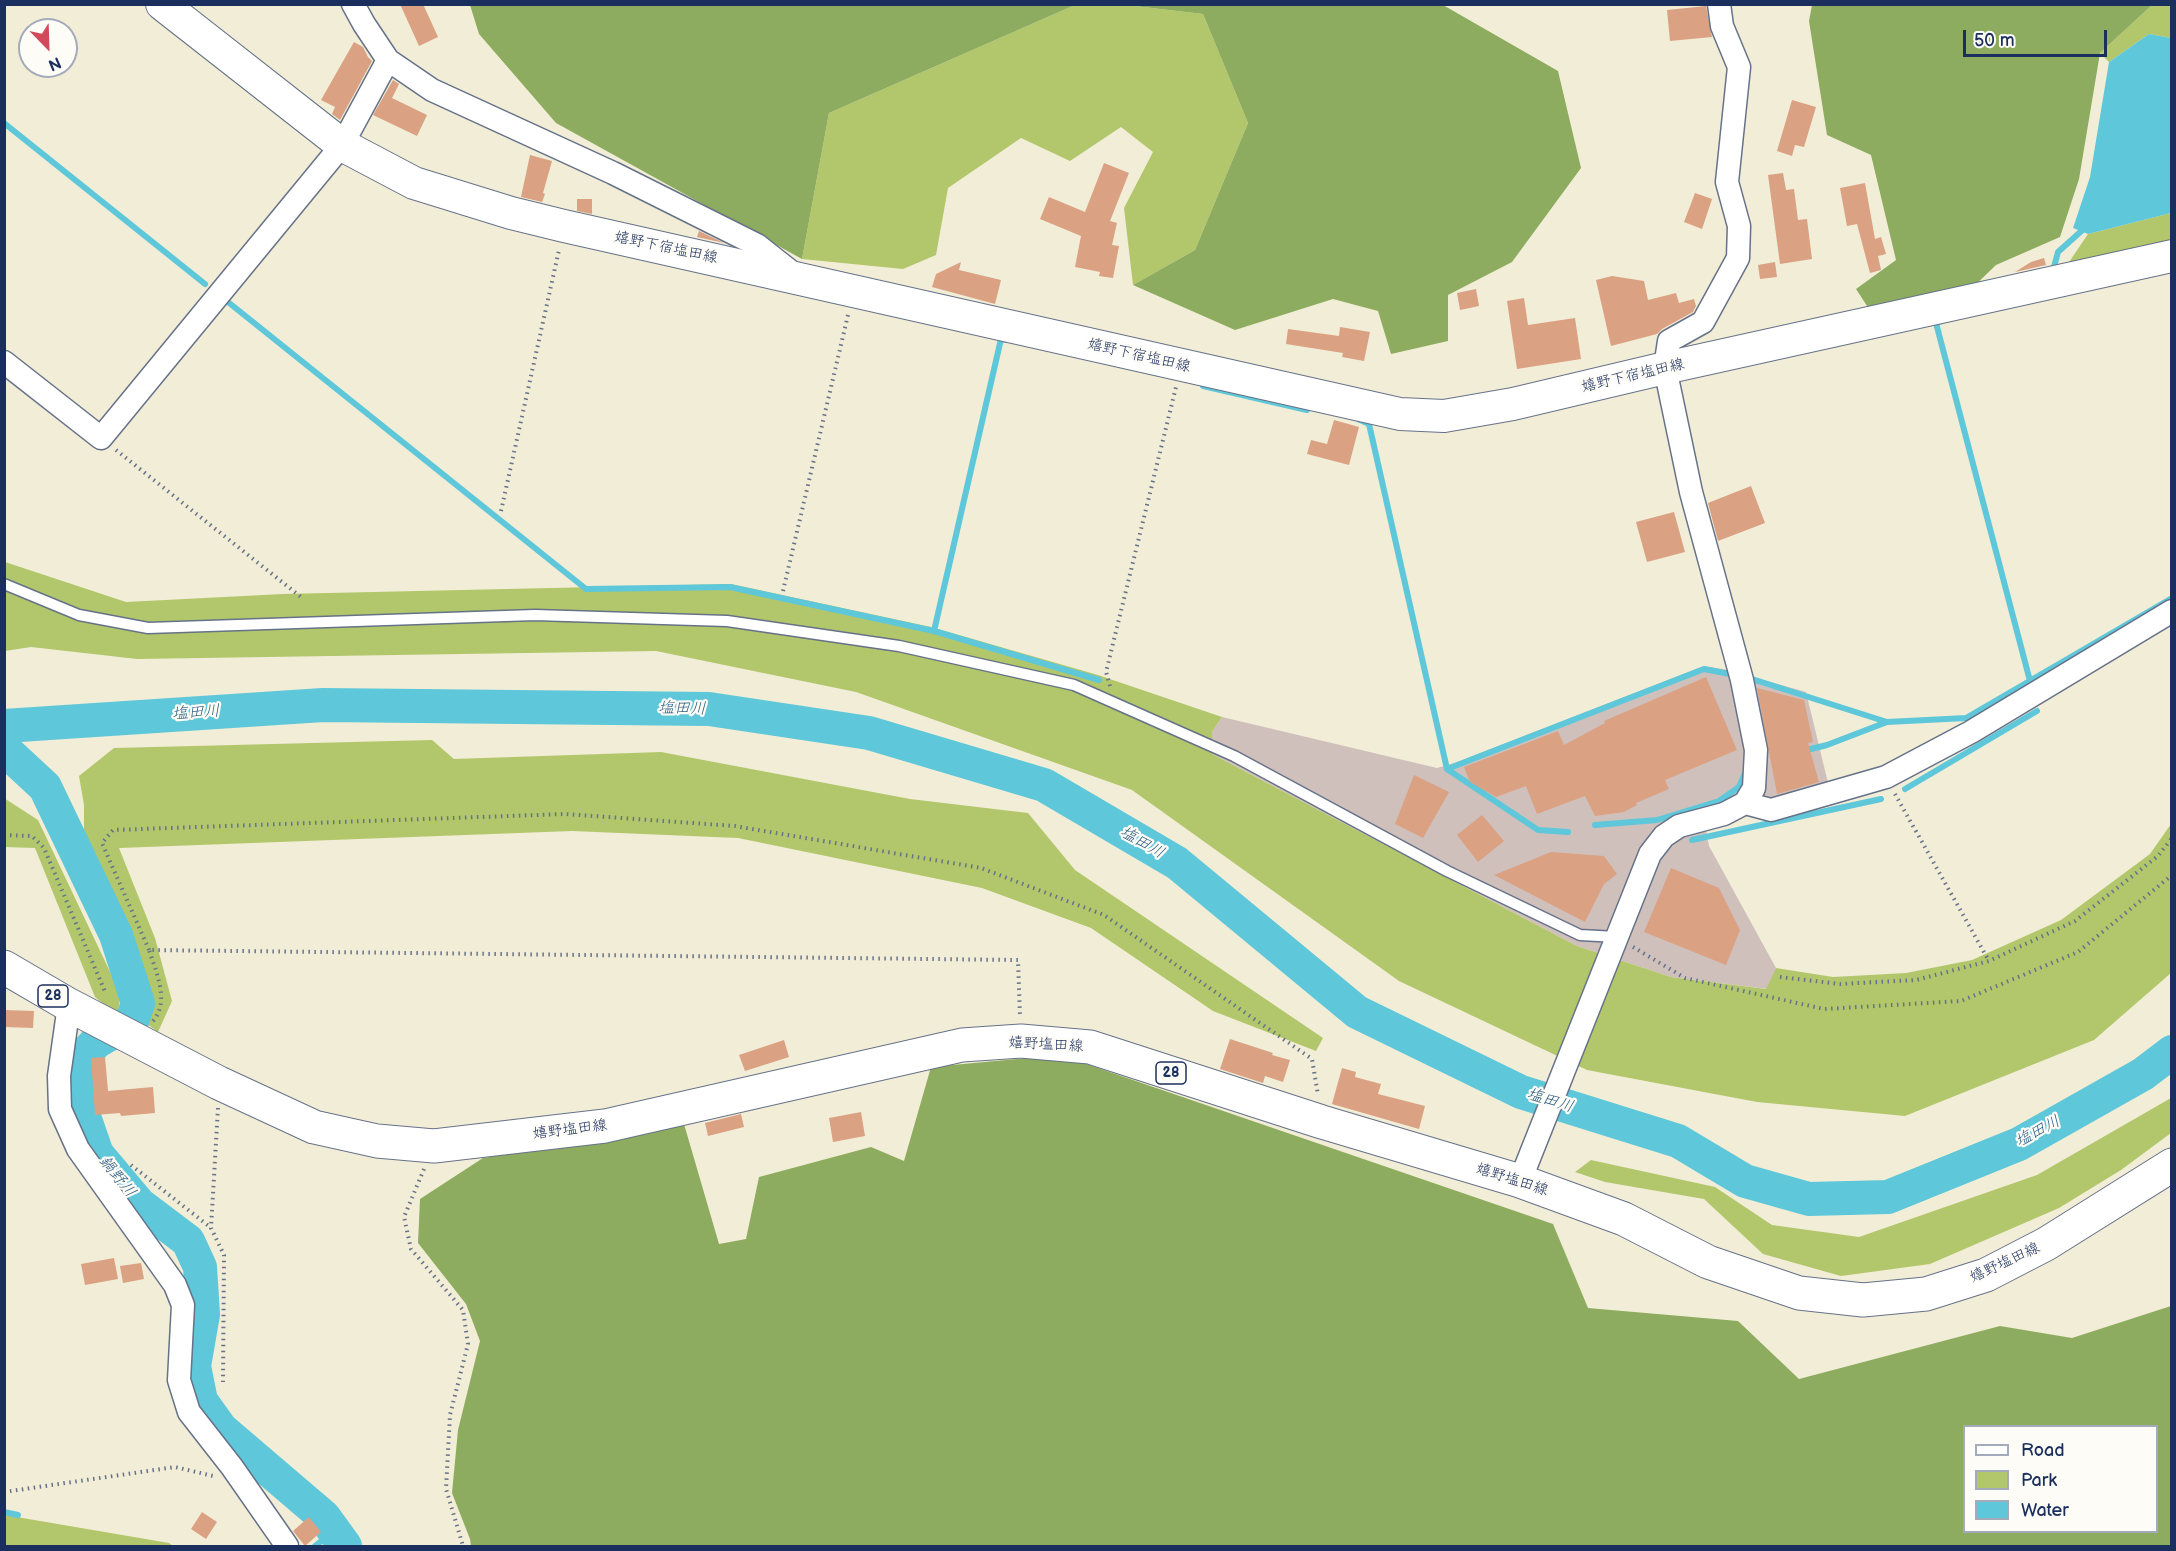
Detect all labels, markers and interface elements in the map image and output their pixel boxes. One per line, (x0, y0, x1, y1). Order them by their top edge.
north arrow (18, 18, 78, 78)
scale bar (1966, 18, 2110, 56)
text: 50 m (1974, 30, 2015, 51)
text: N (45, 52, 64, 74)
street label: 嬉野下宿塩田線 (613, 228, 719, 268)
street label: 嬉野下宿塩田線 (1086, 335, 1192, 377)
street label: 嬉野下宿塩田線 (1580, 355, 1686, 397)
water label: 塩田川 (658, 699, 706, 719)
water label: 塩田川 (171, 702, 221, 724)
water label: 塩田川 (1116, 823, 1168, 863)
road number: 28 (38, 985, 68, 1007)
street label: 嬉野塩田線 (1008, 1034, 1084, 1056)
road number: 28 (1156, 1062, 1186, 1084)
water label: 塩田川 (1524, 1085, 1576, 1117)
water label: 塩田川 (2012, 1112, 2064, 1152)
street label: 嬉野塩田線 (532, 1116, 608, 1144)
water label: 鍋野川 (94, 1152, 140, 1202)
street label: 嬉野塩田線 (1474, 1160, 1550, 1200)
street label: 嬉野塩田線 (1967, 1239, 2043, 1287)
legend (1963, 1425, 2158, 1533)
text: Road (2021, 1440, 2065, 1461)
text: Park (2021, 1470, 2057, 1491)
text: Water (2021, 1500, 2069, 1521)

